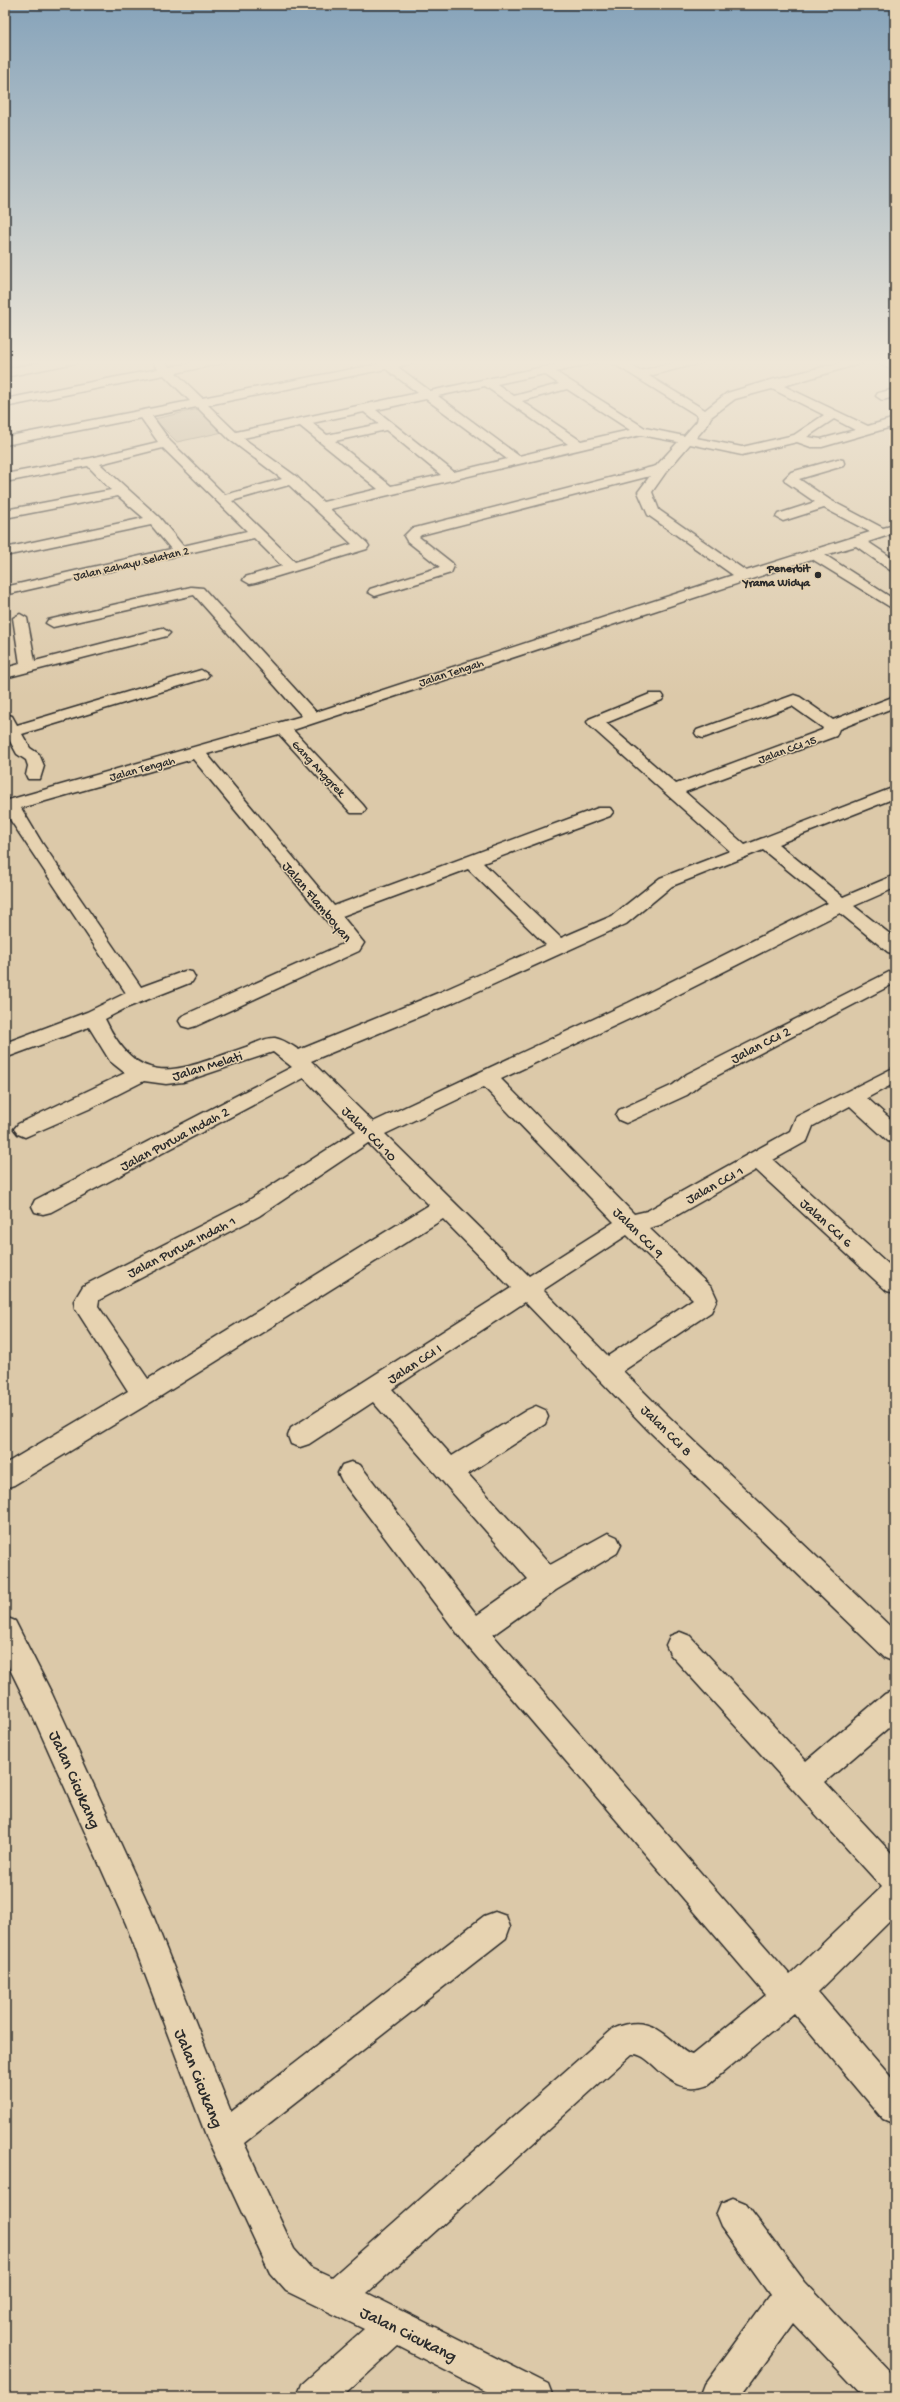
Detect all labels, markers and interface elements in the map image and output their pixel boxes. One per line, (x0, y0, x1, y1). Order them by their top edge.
street label: Jalan Rahayu Selatan 2 (72, 545, 191, 585)
place label: Penerbit Yrama Widya (741, 563, 811, 591)
marker: Penerbit Yrama Widya (813, 570, 823, 580)
street label: Jalan Tengah (417, 657, 486, 691)
street label: Jalan CCI 15 (757, 734, 819, 768)
street label: Gang Anggrek (288, 738, 348, 802)
street label: Jalan Tengah (108, 754, 177, 785)
street label: Jalan Flamboyan (277, 859, 355, 947)
street label: Jalan CCI 2 (728, 1024, 794, 1068)
street label: Jalan Melati (171, 1049, 245, 1086)
street label: Jalan CCI 10 (337, 1103, 400, 1166)
street label: Jalan Purwa Indah 2 (118, 1104, 233, 1176)
street label: Jalan CCI 1 (683, 1163, 747, 1209)
street label: Jalan CCI 6 (795, 1196, 856, 1253)
street label: Jalan CCI 9 (608, 1205, 666, 1263)
street label: Jalan Purwa Indah 1 (125, 1213, 239, 1283)
street label: Jalan CCI I (385, 1341, 446, 1389)
street label: Jalan CCI 8 (636, 1403, 695, 1461)
street label: Jalan Cicukang (43, 1728, 104, 1832)
street label: Jalan Cicukang (168, 2027, 226, 2132)
street label: Jalan Cicukang (356, 2304, 459, 2368)

